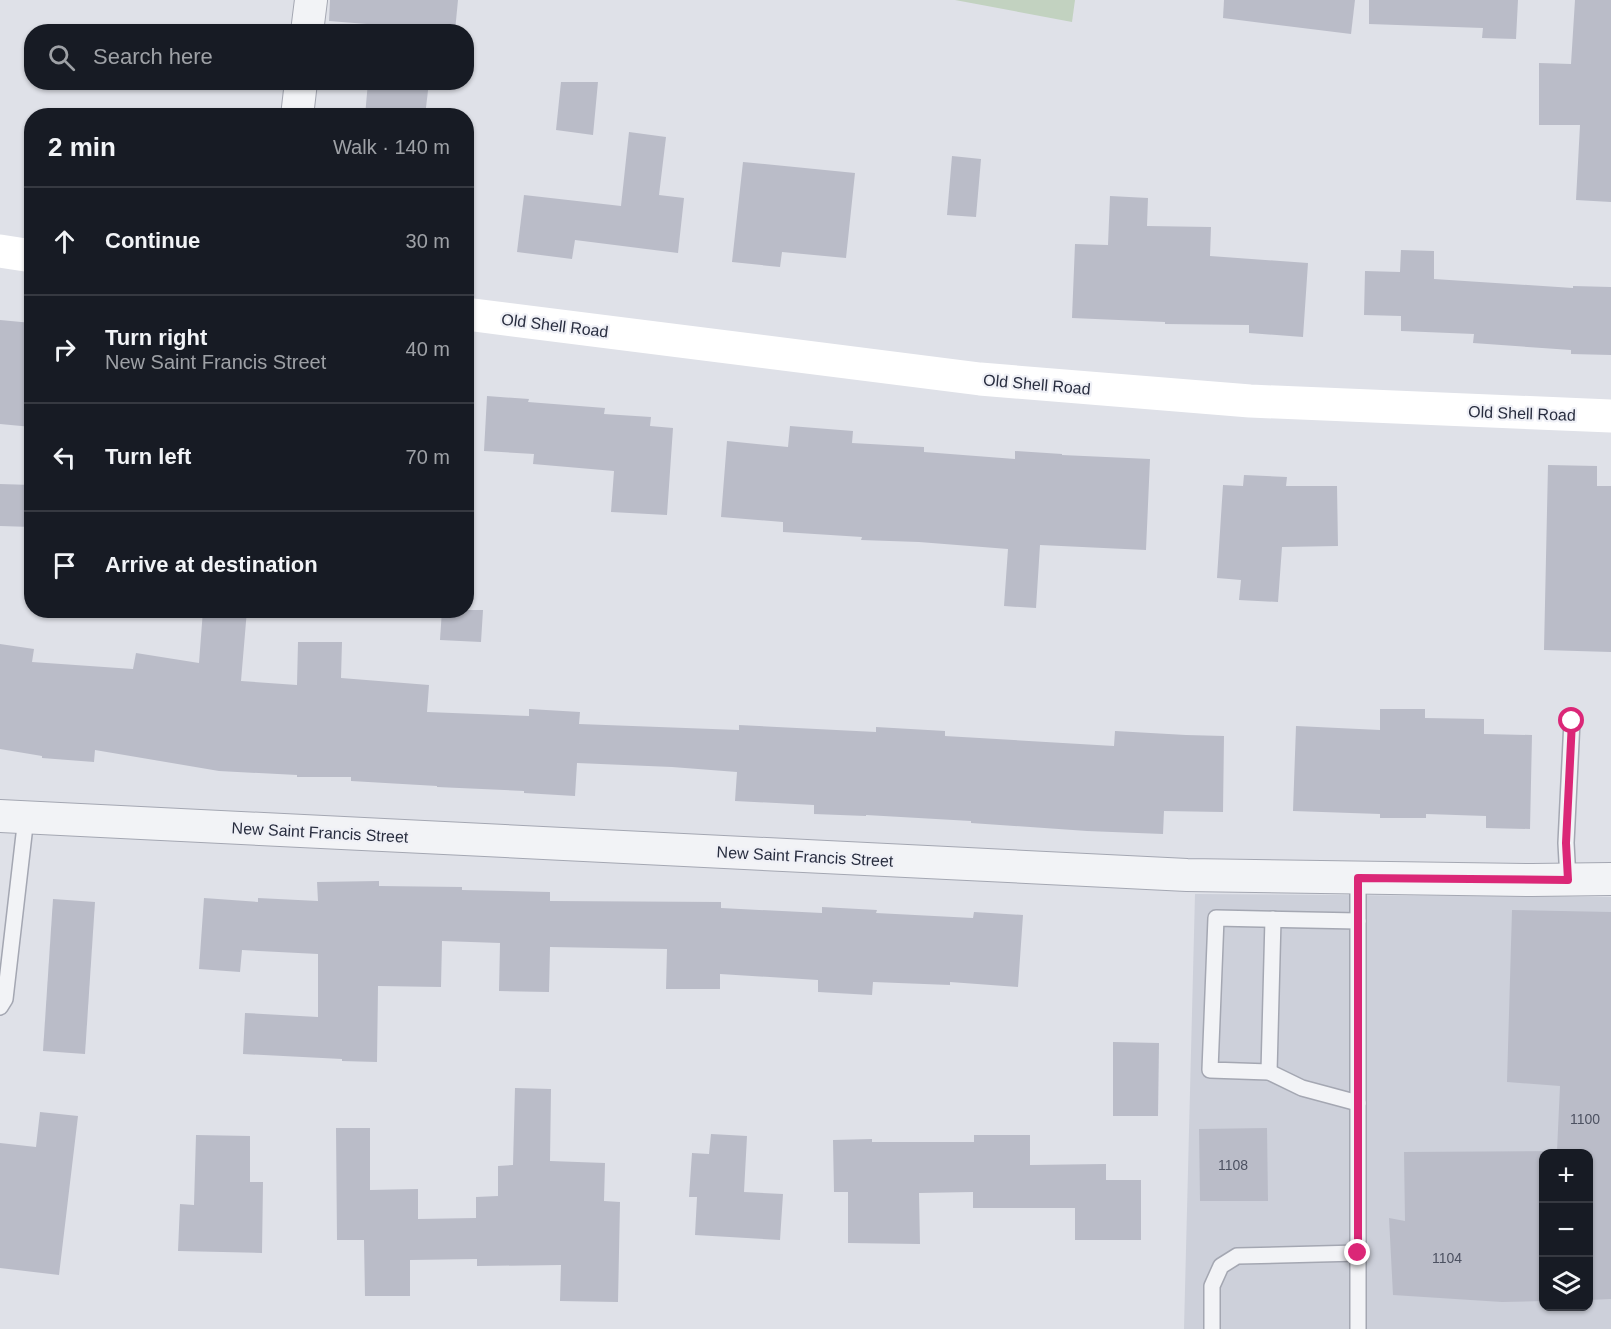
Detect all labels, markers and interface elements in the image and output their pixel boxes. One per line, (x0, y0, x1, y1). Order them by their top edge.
search box (24, 24, 474, 90)
icon: search (45, 41, 78, 74)
text: Search here (93, 44, 213, 69)
text: 2 min (48, 132, 116, 162)
text: Walk · 140 m (333, 136, 450, 158)
icon: ahead (48, 225, 81, 258)
text: Continue (105, 228, 200, 253)
text: 30 m (406, 230, 450, 252)
street label: Old Shell Road (500, 311, 609, 340)
text: Turn right (105, 325, 207, 350)
icon: right (48, 333, 81, 366)
text: 40 m (406, 338, 450, 360)
text: New Saint Francis Street (105, 351, 326, 373)
street label: Old Shell Road (983, 371, 1091, 398)
street label: Old Shell Road (1468, 403, 1576, 424)
icon: left (48, 441, 81, 474)
text: Turn left (105, 444, 191, 469)
text: 70 m (406, 446, 450, 468)
icon: arrive (48, 549, 81, 582)
text: Arrive at destination (105, 552, 318, 577)
route start (1558, 707, 1584, 733)
street label: New Saint Francis Street (231, 819, 409, 846)
street label: New Saint Francis Street (716, 843, 894, 870)
house number: 1100 (1570, 1111, 1600, 1127)
map controls (1539, 1149, 1593, 1311)
button: + (1539, 1149, 1593, 1203)
house number: 1108 (1218, 1157, 1248, 1173)
button: − (1539, 1203, 1593, 1257)
route end (1344, 1239, 1370, 1265)
house number: 1104 (1432, 1250, 1462, 1266)
button: layers (1539, 1257, 1593, 1311)

